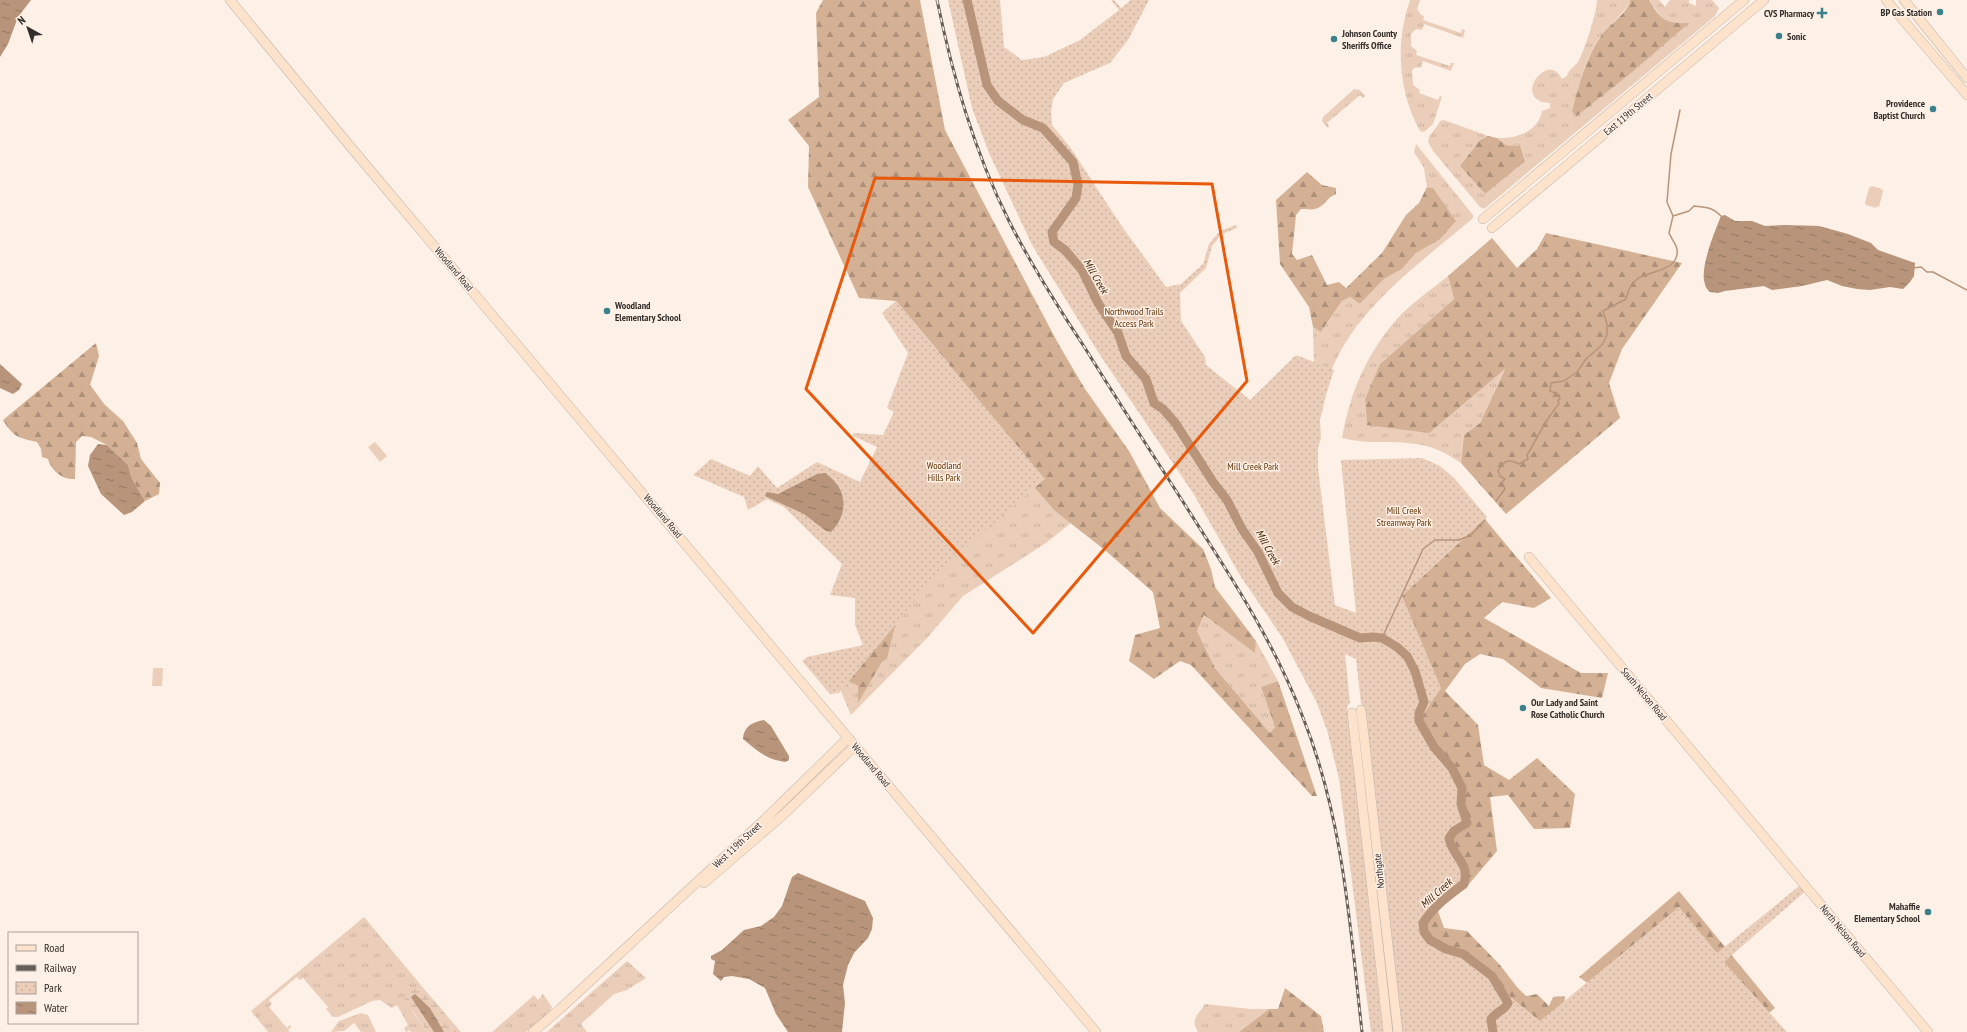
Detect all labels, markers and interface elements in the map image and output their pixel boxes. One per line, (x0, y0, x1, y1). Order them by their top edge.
place label: BP Gas Station (1881, 6, 1933, 19)
place label: CVS Pharmacy (1764, 7, 1815, 20)
marker: BP Gas Station (1935, 7, 1945, 17)
north arrow (8, 8, 48, 48)
marker: CVS Pharmacy (1817, 8, 1827, 18)
text: N (15, 13, 28, 28)
place label: Johnson County Sheriffs Office (1341, 27, 1398, 52)
place label: Sonic (1787, 30, 1807, 43)
marker: Sonic (1774, 31, 1784, 41)
marker: Johnson County Sheriffs Office (1329, 34, 1339, 44)
street label: East 119th Street (1601, 90, 1655, 138)
place label: Providence Baptist Church (1874, 97, 1925, 122)
marker: Providence Baptist Church (1928, 104, 1938, 114)
street label: Woodland Road (432, 244, 476, 294)
water label: Mill Creek (1080, 256, 1112, 297)
place label: Woodland Elementary School (614, 299, 681, 324)
park label: Northwood Trails Access Park (1105, 305, 1164, 330)
marker: Woodland Elementary School (602, 306, 612, 316)
park label: Woodland Hills Park (927, 459, 961, 484)
park label: Mill Creek Park (1227, 460, 1279, 473)
street label: Woodland Road (641, 491, 685, 541)
park label: Mill Creek Streamway Park (1377, 504, 1431, 529)
water label: Mill Creek (1253, 527, 1284, 569)
street label: South Nelson Road (1618, 665, 1670, 723)
place label: Our Lady and Saint Rose Catholic Church (1531, 696, 1605, 721)
marker: Our Lady and Saint Rose Catholic Church (1518, 703, 1528, 713)
street label: Woodland Road (849, 740, 893, 790)
street label: West 119th Street (710, 819, 764, 871)
street label: Northgate (1371, 853, 1387, 889)
water label: Mill Creek (1417, 874, 1456, 911)
place label: Mahaffie Elementary School (1854, 900, 1921, 925)
street label: North Nelson Road (1817, 902, 1869, 960)
marker: Mahaffie Elementary School (1923, 907, 1933, 917)
legend (8, 932, 138, 1024)
text: Road (44, 940, 64, 955)
text: Railway (44, 960, 77, 975)
text: Park (44, 980, 62, 995)
text: Water (44, 1000, 69, 1015)

